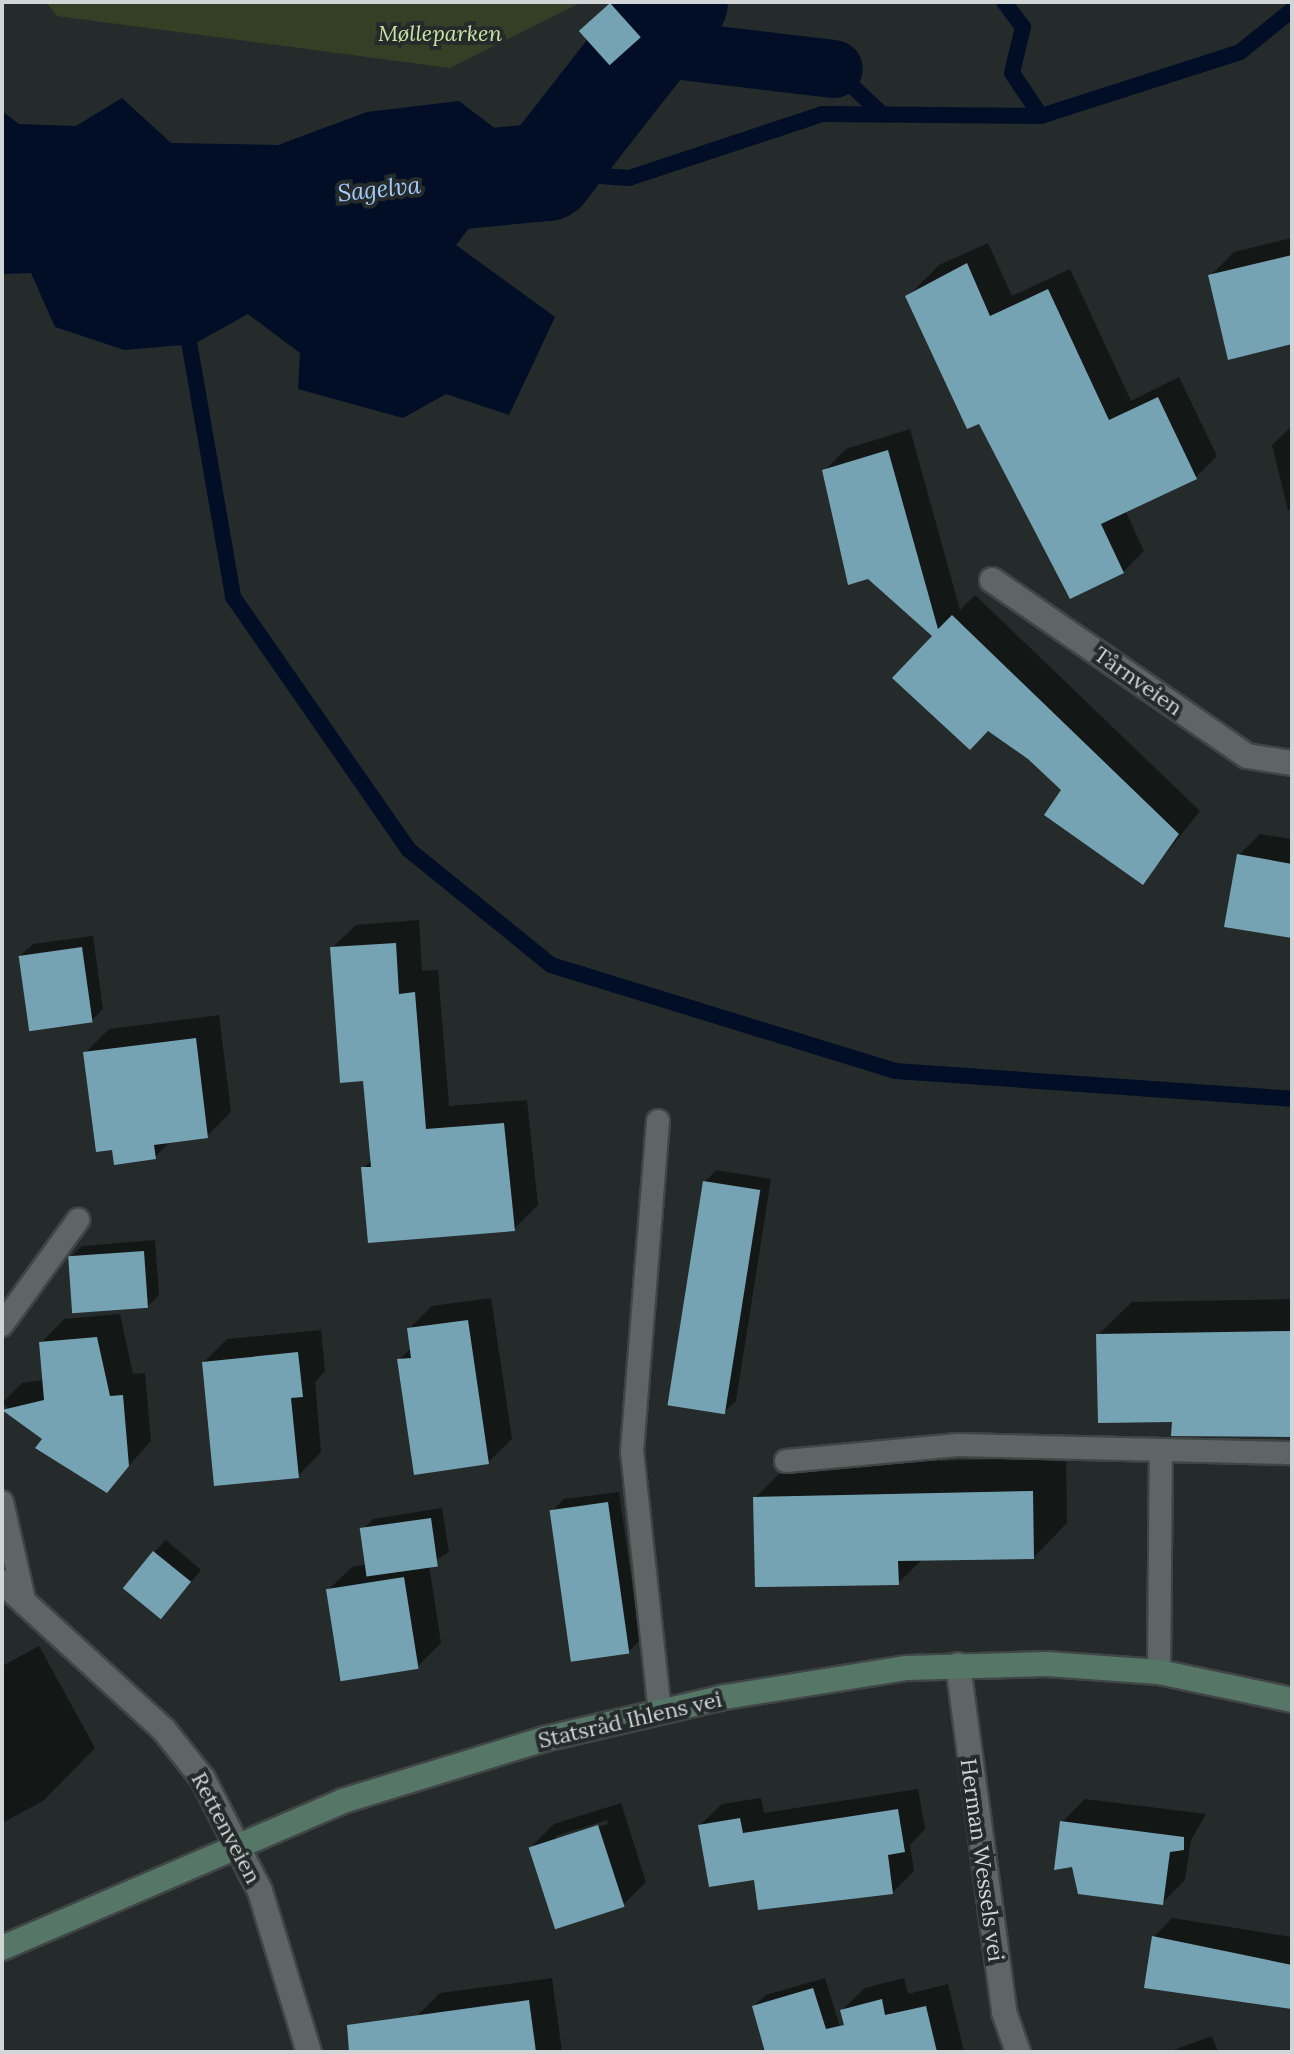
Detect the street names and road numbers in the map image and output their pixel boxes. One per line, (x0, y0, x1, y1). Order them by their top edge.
street label: Tårnveien (1089, 641, 1187, 721)
street label: Statsråd Ihlens vei (536, 1686, 724, 1754)
street label: Herman Wessels vei (955, 1757, 1009, 1963)
street label: Rettenveien (186, 1768, 266, 1888)

